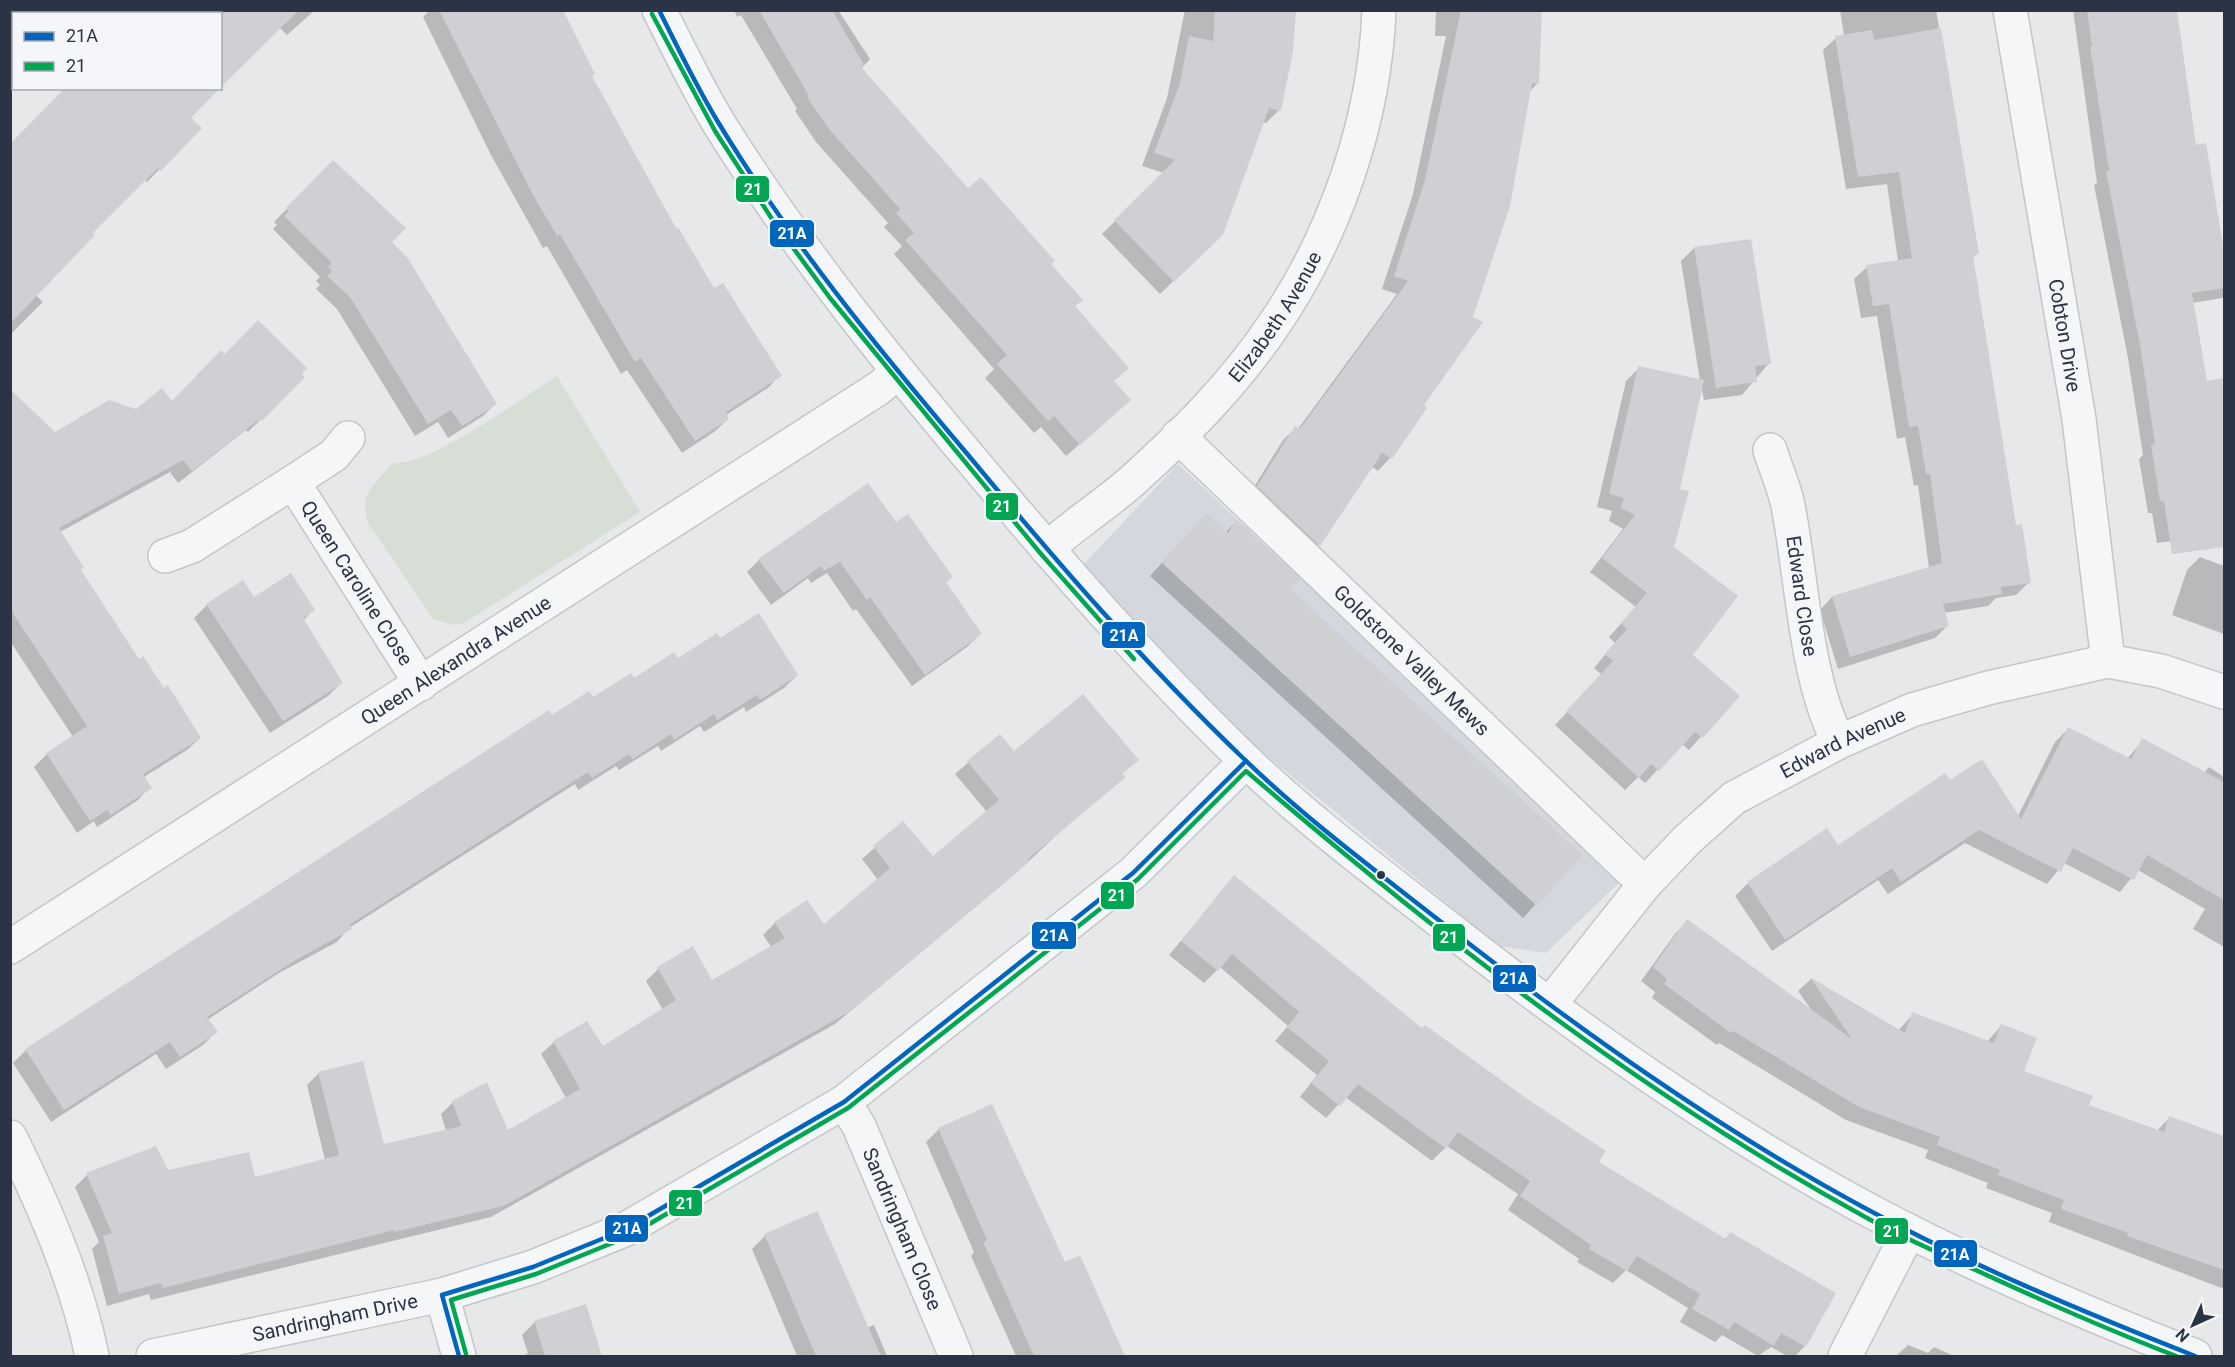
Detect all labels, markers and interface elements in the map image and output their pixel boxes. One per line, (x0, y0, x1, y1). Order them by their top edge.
legend (12, 12, 222, 90)
text: 21A (66, 25, 98, 46)
text: 21 (66, 55, 86, 76)
line badge: 21 (735, 175, 770, 203)
text: 21 (744, 180, 762, 199)
line badge: 21A (769, 219, 815, 248)
text: 21A (777, 224, 807, 243)
street label: Elizabeth Avenue (1223, 247, 1327, 387)
street label: Cobton Drive (2044, 277, 2086, 394)
line badge: 21 (985, 492, 1019, 521)
street label: Queen Caroline Close (296, 496, 418, 670)
text: 21 (993, 497, 1011, 516)
street label: Edward Close (1781, 534, 1823, 658)
street label: Goldstone Valley Mews (1329, 580, 1495, 741)
street label: Queen Alexandra Avenue (356, 590, 555, 730)
line badge: 21A (1101, 621, 1146, 649)
text: 21A (1109, 626, 1139, 645)
street label: Edward Avenue (1776, 702, 1909, 783)
unlabelled marker (1375, 869, 1387, 881)
line badge: 21 (1100, 881, 1135, 910)
text: 21 (1108, 886, 1126, 905)
line badge: 21A (1031, 921, 1077, 950)
line badge: 21 (1432, 923, 1466, 952)
text: 21A (1039, 926, 1069, 945)
text: 21 (1440, 928, 1458, 947)
line badge: 21A (1492, 964, 1537, 993)
text: 21A (1499, 969, 1529, 988)
street label: Sandringham Close (858, 1144, 947, 1314)
line badge: 21 (668, 1189, 703, 1217)
text: 21 (676, 1194, 694, 1213)
line badge: 21A (604, 1214, 649, 1243)
line badge: 21 (1874, 1217, 1909, 1245)
text: 21A (612, 1219, 642, 1238)
text: 21 (1883, 1222, 1901, 1241)
line badge: 21A (1933, 1239, 1978, 1268)
text: 21A (1940, 1245, 1970, 1264)
street label: Sandringham Drive (250, 1288, 420, 1347)
north arrow (2163, 1295, 2223, 1355)
text: N (2172, 1325, 2193, 1346)

